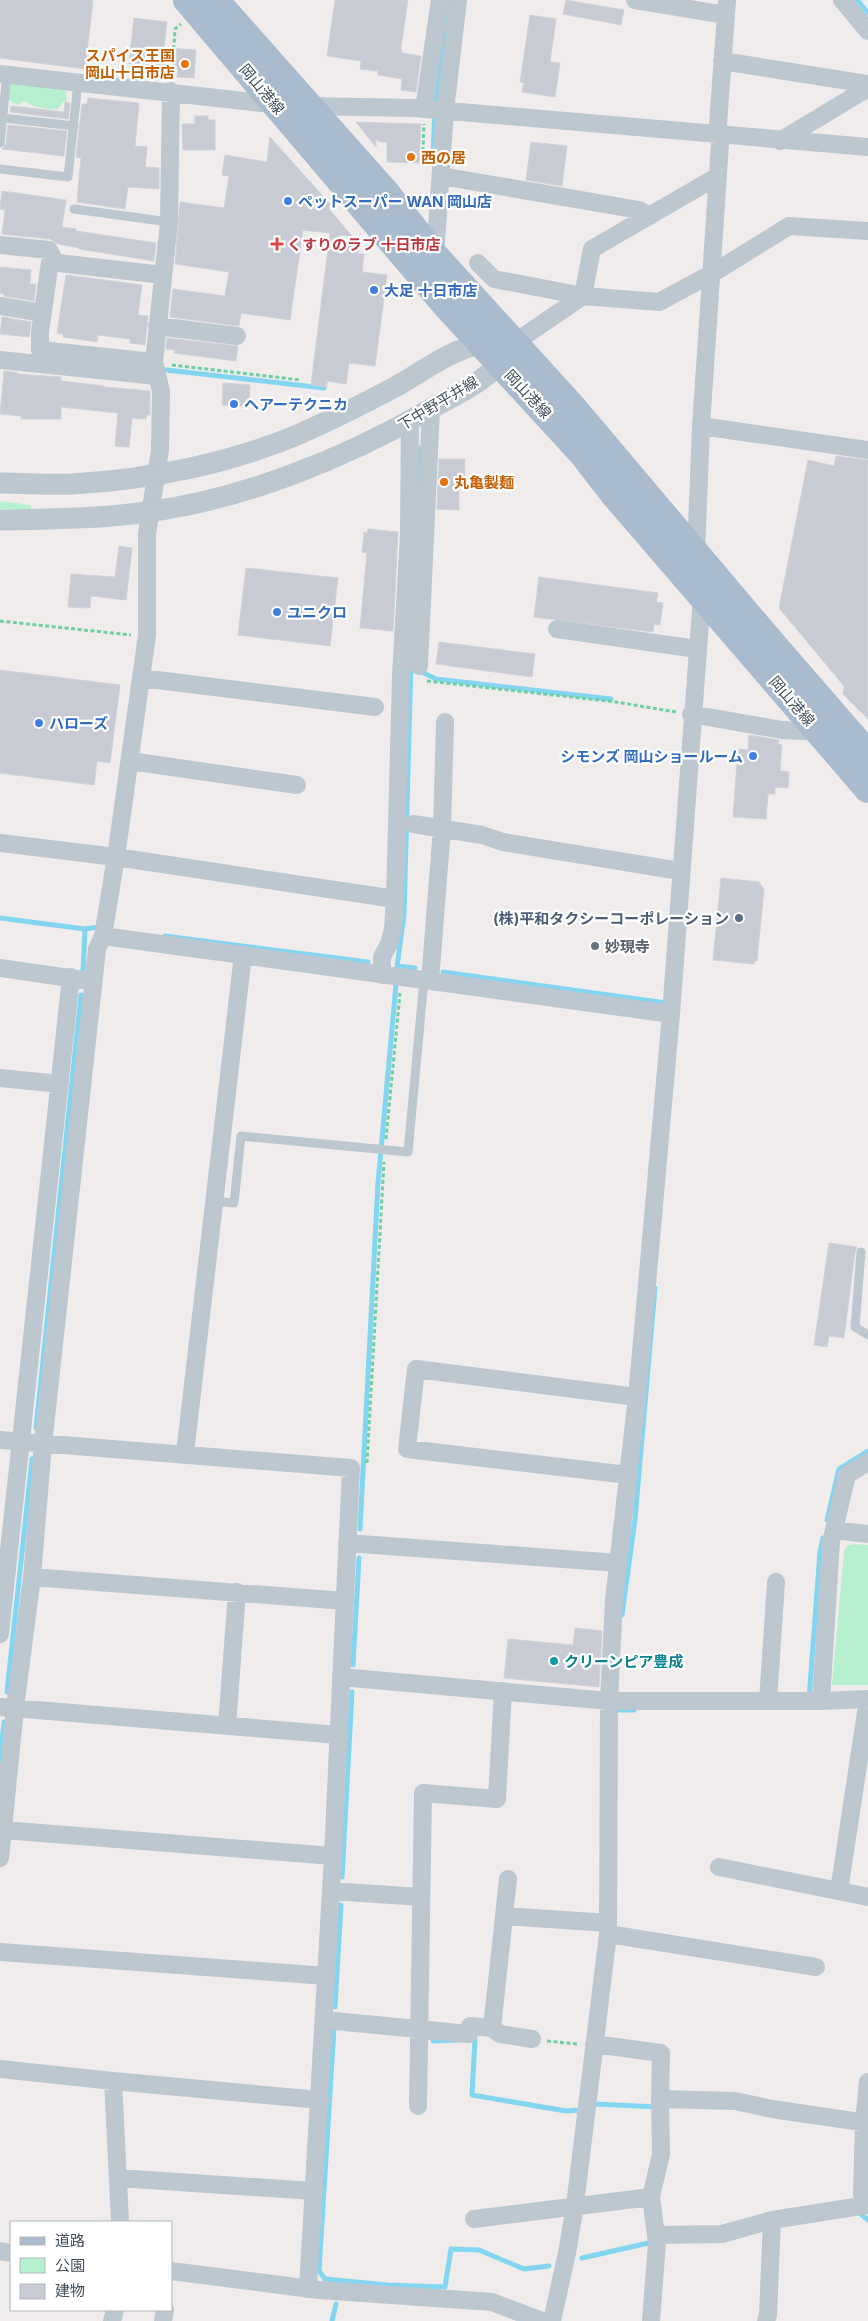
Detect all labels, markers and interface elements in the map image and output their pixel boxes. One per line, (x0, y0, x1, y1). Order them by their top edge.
place label: スパイス王国 岡山十日市店 (85, 46, 175, 82)
marker: スパイス王国 岡山十日市店 (179, 58, 191, 70)
street label: 岡山港線 (235, 60, 289, 118)
place label: 西の居 (421, 148, 466, 167)
marker: 西の居 (405, 151, 417, 163)
place label: ペットスーパー WAN 岡山店 (298, 192, 492, 211)
marker: ペットスーパー WAN 岡山店 (282, 195, 294, 207)
place label: くすりのラブ 十日市店 (287, 235, 441, 254)
marker: くすりのラブ 十日市店 (271, 238, 283, 250)
place label: 大足 十日市店 (384, 281, 478, 300)
marker: 大足 十日市店 (368, 284, 380, 296)
street label: 岡山港線 (501, 366, 555, 422)
street label: 下中野平井線 (395, 372, 481, 434)
place label: ヘアーテクニカ (244, 395, 348, 414)
marker: ヘアーテクニカ (228, 398, 240, 410)
place label: 丸亀製麺 (454, 473, 514, 492)
marker: 丸亀製麺 (438, 476, 450, 488)
place label: ユニクロ (287, 603, 347, 622)
marker: ユニクロ (271, 606, 283, 618)
street label: 岡山港線 (765, 672, 819, 730)
place label: ハローズ (49, 714, 108, 733)
marker: ハローズ (33, 717, 45, 729)
place label: シモンズ 岡山ショールーム (560, 747, 743, 766)
marker: シモンズ 岡山ショールーム (747, 750, 759, 762)
place label: (株)平和タクシーコーポレーション (493, 909, 729, 928)
marker: (株)平和タクシーコーポレーション (733, 912, 745, 924)
place label: 妙現寺 (605, 937, 650, 956)
marker: 妙現寺 (589, 940, 601, 952)
place label: クリーンピア豊成 (564, 1652, 683, 1671)
marker: クリーンピア豊成 (548, 1655, 560, 1667)
legend (10, 2221, 172, 2311)
text: 道路 (55, 2231, 85, 2250)
text: 公園 (55, 2256, 85, 2275)
text: 建物 (55, 2281, 85, 2300)

